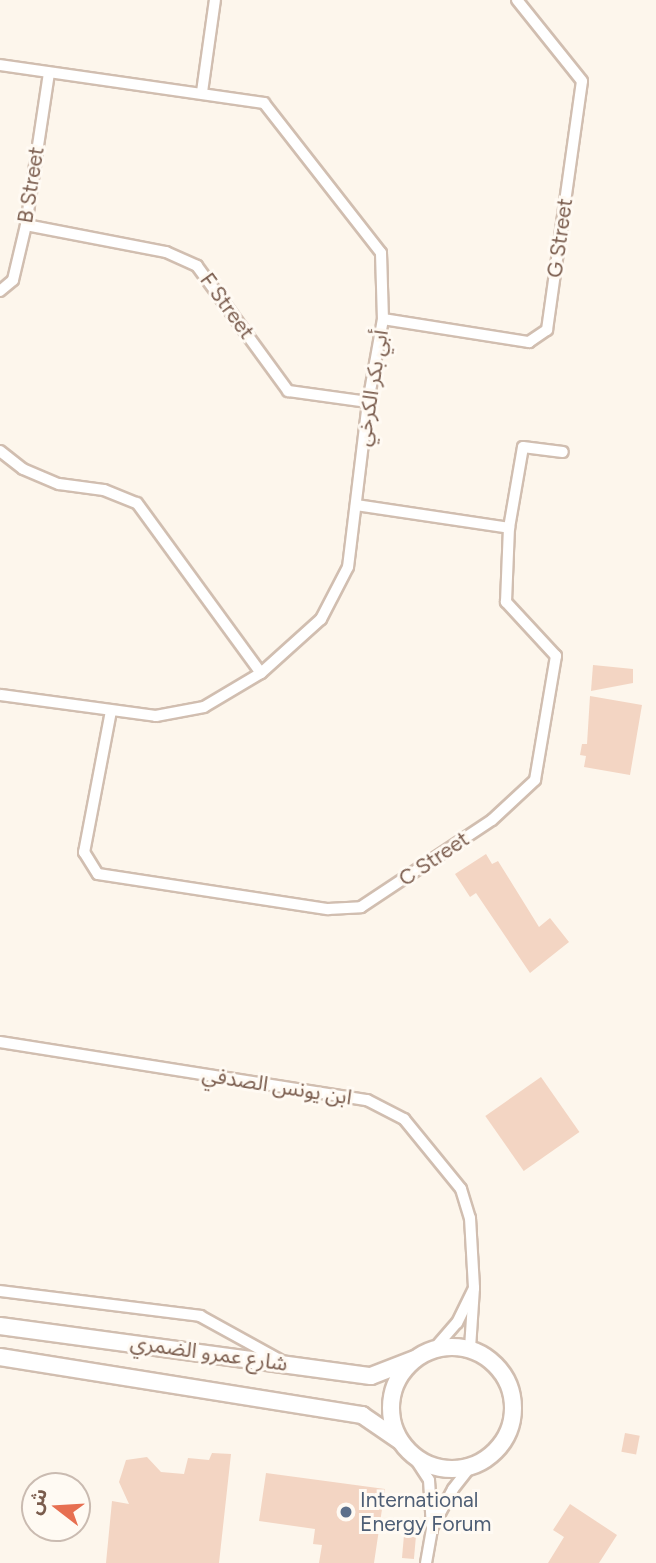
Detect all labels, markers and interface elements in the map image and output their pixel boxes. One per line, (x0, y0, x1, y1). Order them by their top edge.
street label: B Street (13, 145, 49, 225)
street label: G Street (542, 197, 578, 279)
street label: F Street (195, 268, 259, 344)
street label: أبي بكر الكرخي (350, 328, 394, 448)
street label: C Street (394, 826, 474, 892)
street label: ابن يونس الصدفي (200, 1062, 354, 1110)
street label: شارع عمرو الضمري (129, 1329, 289, 1377)
north arrow (21, 1472, 91, 1542)
text: ش (23, 1485, 52, 1517)
place label: International Energy Forum (360, 1487, 491, 1537)
marker: International Energy Forum (338, 1504, 354, 1520)

